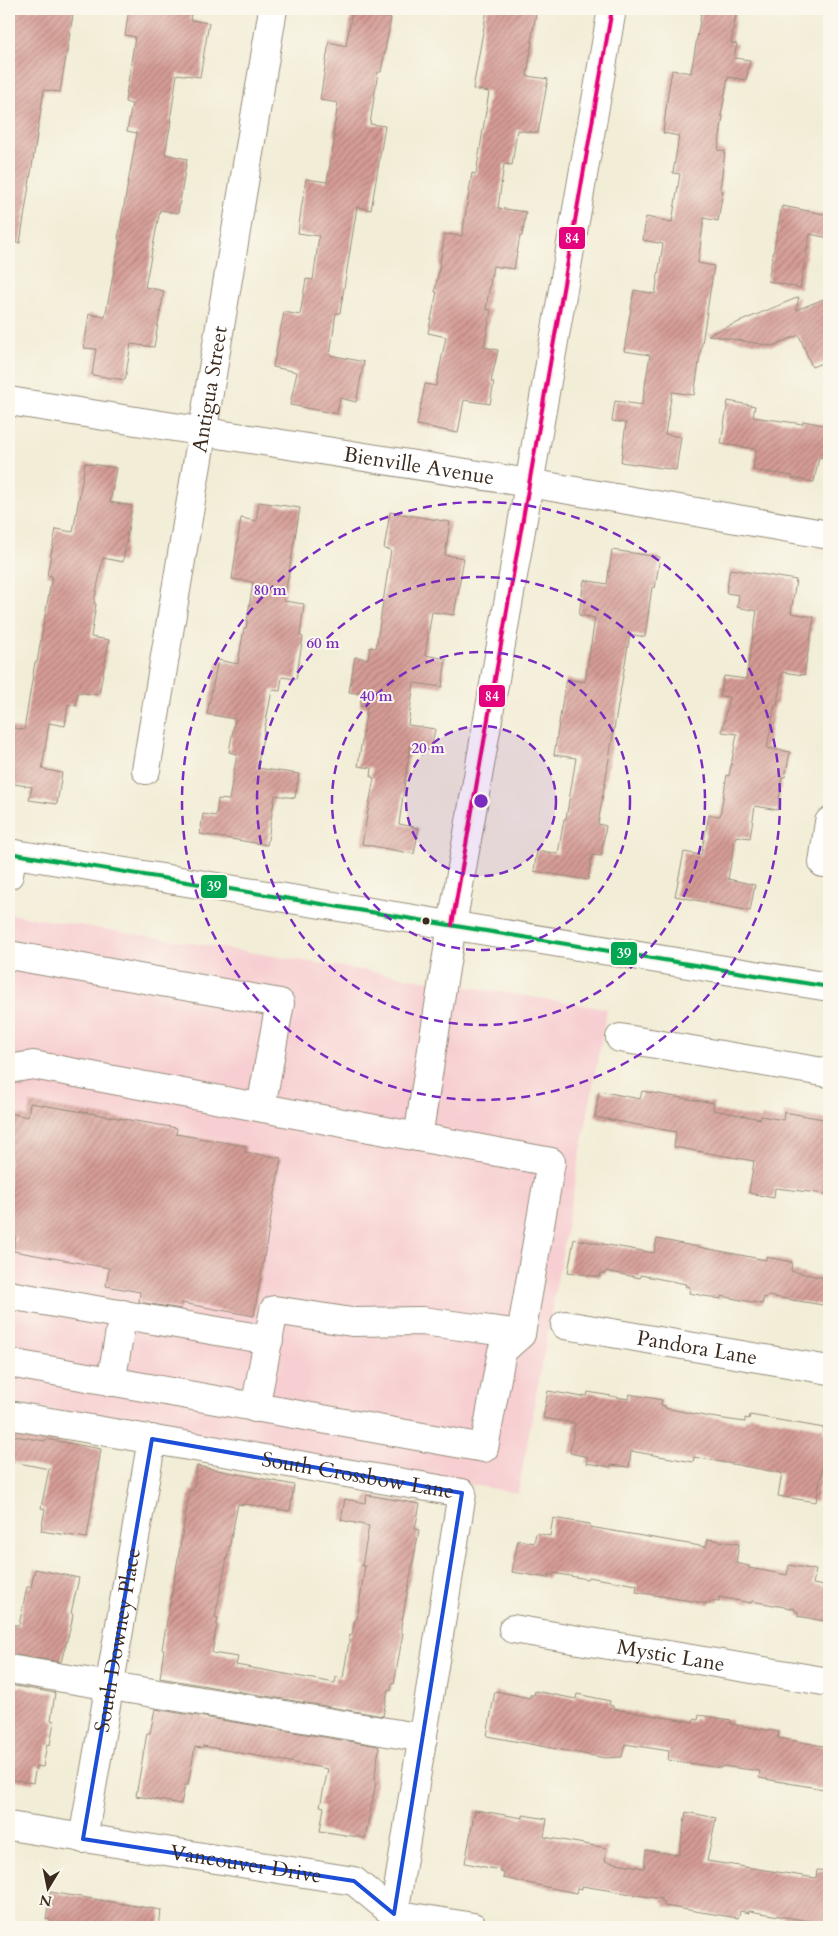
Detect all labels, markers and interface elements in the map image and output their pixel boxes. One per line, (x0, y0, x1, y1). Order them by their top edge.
line badge: 84 (558, 226, 586, 250)
text: 84 (565, 229, 579, 248)
street label: Antigua Street (185, 323, 235, 455)
street label: Bienville Avenue (341, 440, 496, 492)
text: 80 m (253, 580, 287, 600)
text: 60 m (306, 633, 340, 653)
line badge: 84 (478, 684, 506, 708)
text: 40 m (359, 686, 393, 706)
text: 84 (485, 687, 499, 706)
text: 20 m (411, 738, 445, 758)
centre of rings (472, 792, 490, 810)
line badge: 39 (200, 874, 228, 899)
text: 39 (207, 877, 221, 896)
unlabelled marker (421, 916, 431, 926)
line badge: 39 (610, 941, 638, 966)
text: 39 (617, 944, 631, 963)
street label: Pandora Lane (635, 1323, 759, 1373)
street label: South Crossbow Lane (259, 1445, 456, 1506)
street label: South Downey Place (88, 1546, 148, 1734)
street label: Mystic Lane (615, 1633, 727, 1679)
street label: Vancouver Drive (168, 1838, 324, 1891)
north arrow (22, 1864, 72, 1914)
text: N (38, 1890, 53, 1911)

